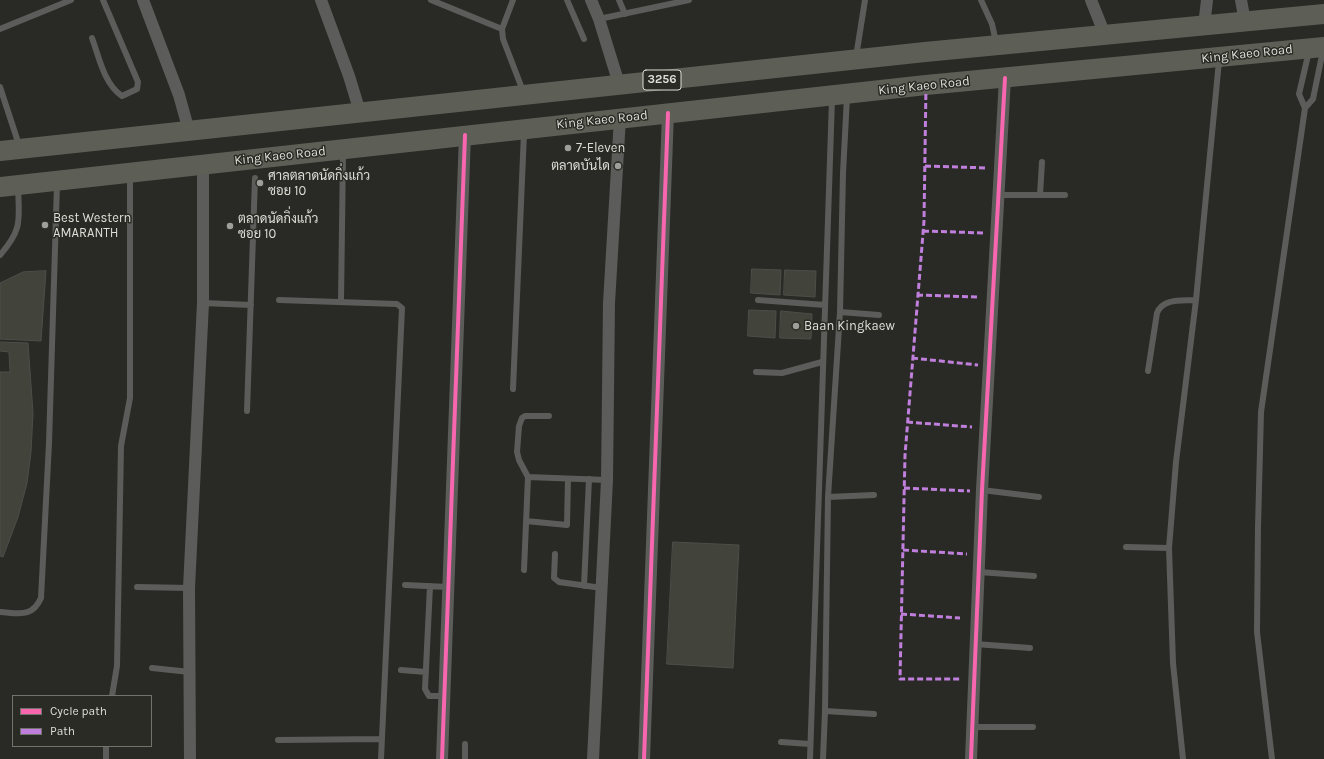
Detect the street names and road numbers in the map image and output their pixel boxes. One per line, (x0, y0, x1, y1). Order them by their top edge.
street label: King Kaeo Road (1200, 41, 1294, 67)
road number: 3256 (643, 70, 681, 90)
street label: King Kaeo Road (877, 73, 971, 99)
street label: King Kaeo Road (555, 107, 649, 133)
street label: King Kaeo Road (233, 143, 327, 169)

